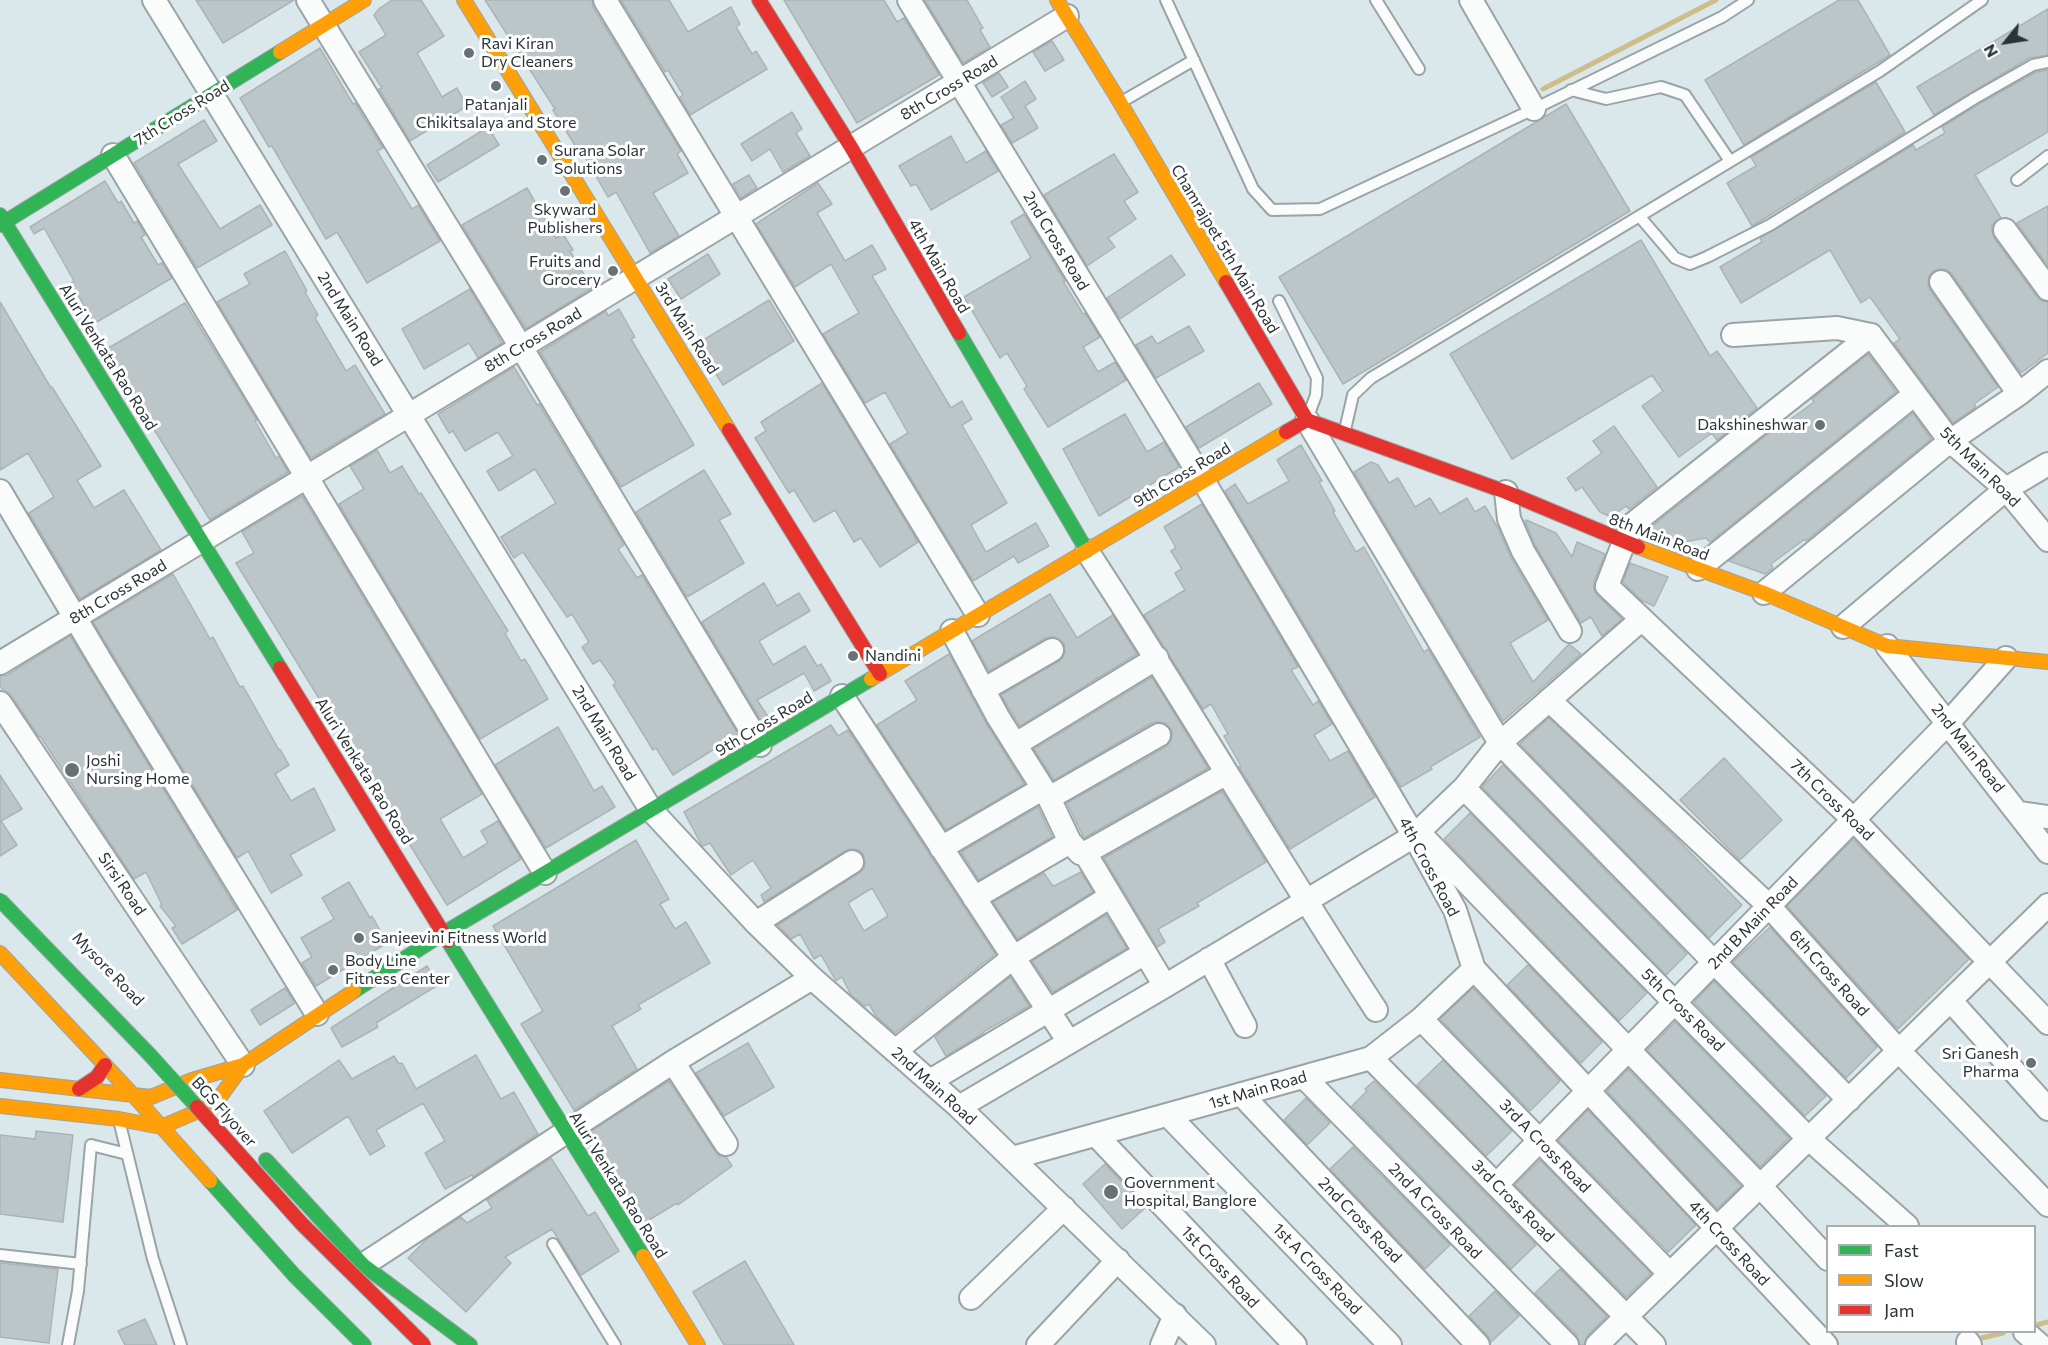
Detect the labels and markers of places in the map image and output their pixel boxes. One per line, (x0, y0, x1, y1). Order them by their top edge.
place label: Ravi Kiran Dry Cleaners (481, 34, 573, 72)
marker: Ravi Kiran Dry Cleaners (462, 46, 476, 60)
marker: Patanjali Chikitsalaya and Store (489, 79, 503, 93)
place label: Patanjali Chikitsalaya and Store (416, 95, 576, 133)
place label: Surana Solar Solutions (554, 141, 645, 179)
marker: Surana Solar Solutions (535, 153, 549, 167)
marker: Skyward Publishers (558, 184, 572, 198)
place label: Skyward Publishers (528, 200, 602, 238)
place label: Fruits and Grocery (529, 252, 601, 290)
marker: Fruits and Grocery (606, 264, 620, 278)
place label: Dakshineshwar (1697, 415, 1808, 435)
marker: Dakshineshwar (1813, 418, 1827, 432)
place label: Nandini (865, 646, 921, 666)
marker: Nandini (846, 649, 860, 663)
place label: Joshi Nursing Home (86, 751, 189, 789)
marker: Joshi Nursing Home (63, 761, 81, 779)
place label: Sanjeevini Fitness World (371, 928, 547, 948)
marker: Sanjeevini Fitness World (352, 931, 366, 945)
place label: Body Line Fitness Center (345, 951, 450, 989)
marker: Body Line Fitness Center (326, 963, 340, 977)
place label: Sri Ganesh Pharma (1942, 1044, 2019, 1082)
marker: Sri Ganesh Pharma (2024, 1056, 2038, 1070)
place label: Government Hospital, Banglore (1124, 1173, 1257, 1211)
marker: Government Hospital, Banglore (1102, 1183, 1120, 1201)

